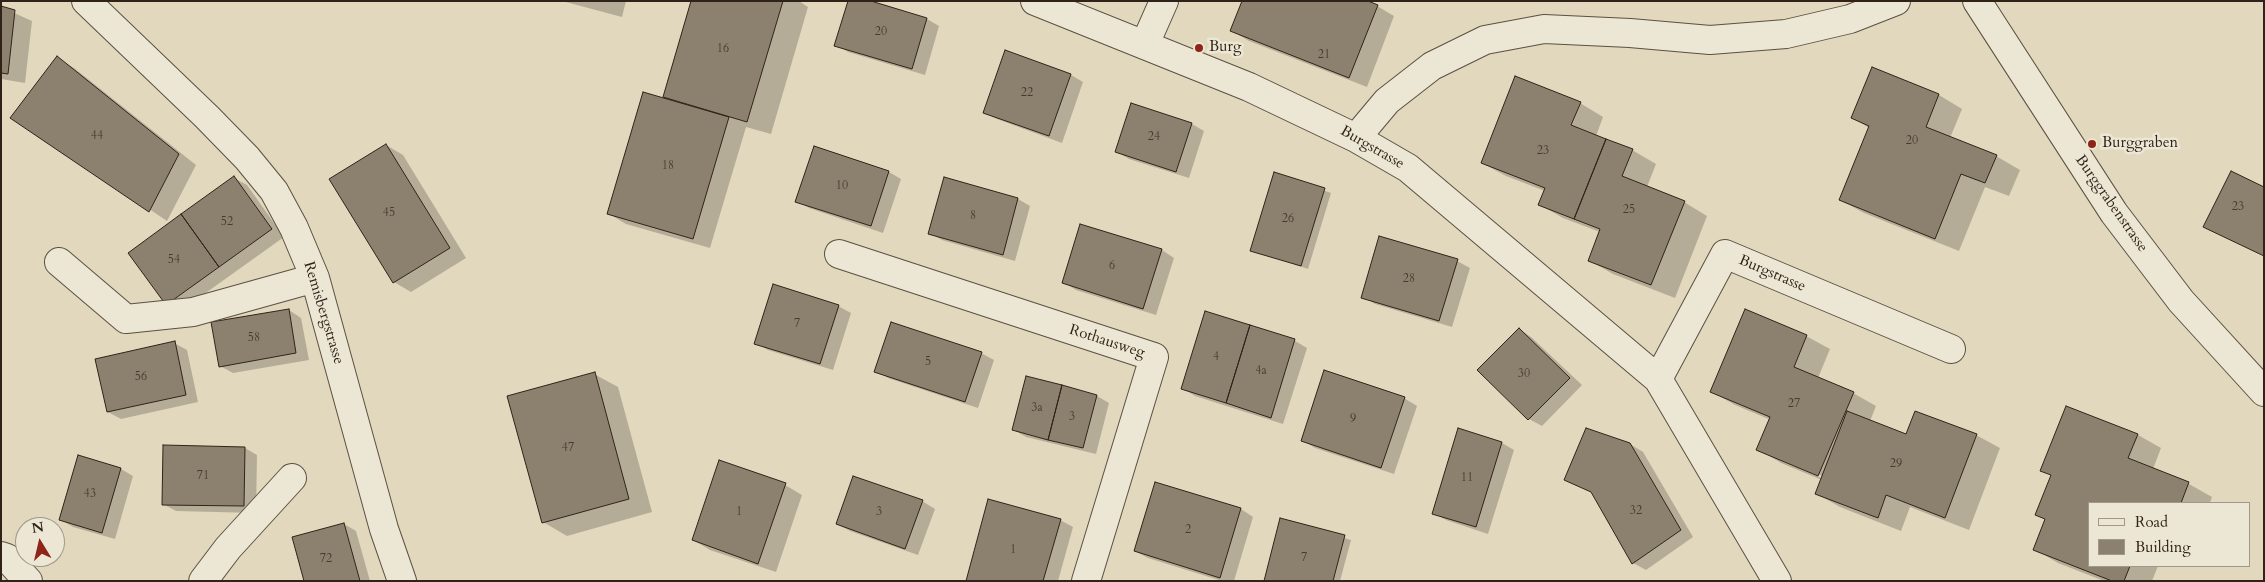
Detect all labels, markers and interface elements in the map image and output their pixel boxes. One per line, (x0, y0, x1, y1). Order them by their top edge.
house number: 20 (875, 25, 887, 39)
place label: Burg (1209, 39, 1241, 57)
house number: 16 (717, 42, 729, 56)
marker: Burg (1193, 42, 1205, 54)
house number: 21 (1318, 48, 1330, 62)
house number: 22 (1021, 86, 1033, 100)
street label: Burgstrasse (1337, 122, 1407, 174)
house number: 44 (91, 129, 103, 143)
house number: 24 (1148, 130, 1160, 144)
house number: 20 (1906, 134, 1918, 148)
place label: Burggraben (2102, 135, 2178, 153)
marker: Burggraben (2086, 138, 2098, 150)
house number: 23 (1537, 144, 1549, 158)
street label: Burggrabenstrasse (2071, 152, 2151, 256)
house number: 18 (662, 159, 674, 173)
house number: 10 (836, 179, 848, 193)
house number: 23 (2232, 200, 2244, 214)
house number: 25 (1623, 203, 1635, 217)
house number: 45 (383, 206, 395, 220)
house number: 8 (970, 209, 976, 223)
house number: 26 (1282, 212, 1294, 226)
house number: 52 (221, 215, 233, 229)
street label: Burgstrasse (1736, 252, 1808, 296)
house number: 54 (168, 253, 180, 267)
street label: Remisbergstrasse (299, 259, 347, 367)
house number: 6 (1109, 259, 1115, 273)
house number: 28 (1403, 272, 1415, 286)
house number: 7 (794, 317, 800, 331)
street label: Rothausweg (1067, 321, 1147, 363)
house number: 58 (248, 331, 260, 345)
house number: 4 (1213, 350, 1219, 364)
house number: 5 (925, 355, 931, 369)
house number: 4a (1255, 364, 1267, 378)
house number: 30 (1518, 367, 1530, 381)
house number: 56 (135, 370, 147, 384)
house number: 27 (1788, 397, 1800, 411)
house number: 3a (1031, 401, 1043, 415)
house number: 3 (1069, 410, 1075, 424)
house number: 9 (1350, 412, 1356, 426)
house number: 47 (562, 441, 574, 455)
house number: 29 (1890, 457, 1902, 471)
house number: 71 (197, 469, 209, 483)
house number: 11 (1461, 471, 1473, 485)
house number: 43 (84, 487, 96, 501)
legend (2088, 502, 2250, 567)
house number: 32 (1630, 504, 1642, 518)
house number: 1 (736, 505, 742, 519)
house number: 3 (876, 505, 882, 519)
text: Road (2135, 512, 2168, 532)
north arrow (15, 517, 65, 567)
text: N (30, 517, 45, 538)
house number: 2 (1185, 523, 1191, 537)
text: Building (2135, 537, 2191, 557)
house number: 1 (1010, 543, 1016, 557)
house number: 7 (1301, 551, 1307, 565)
house number: 72 (320, 552, 332, 566)

